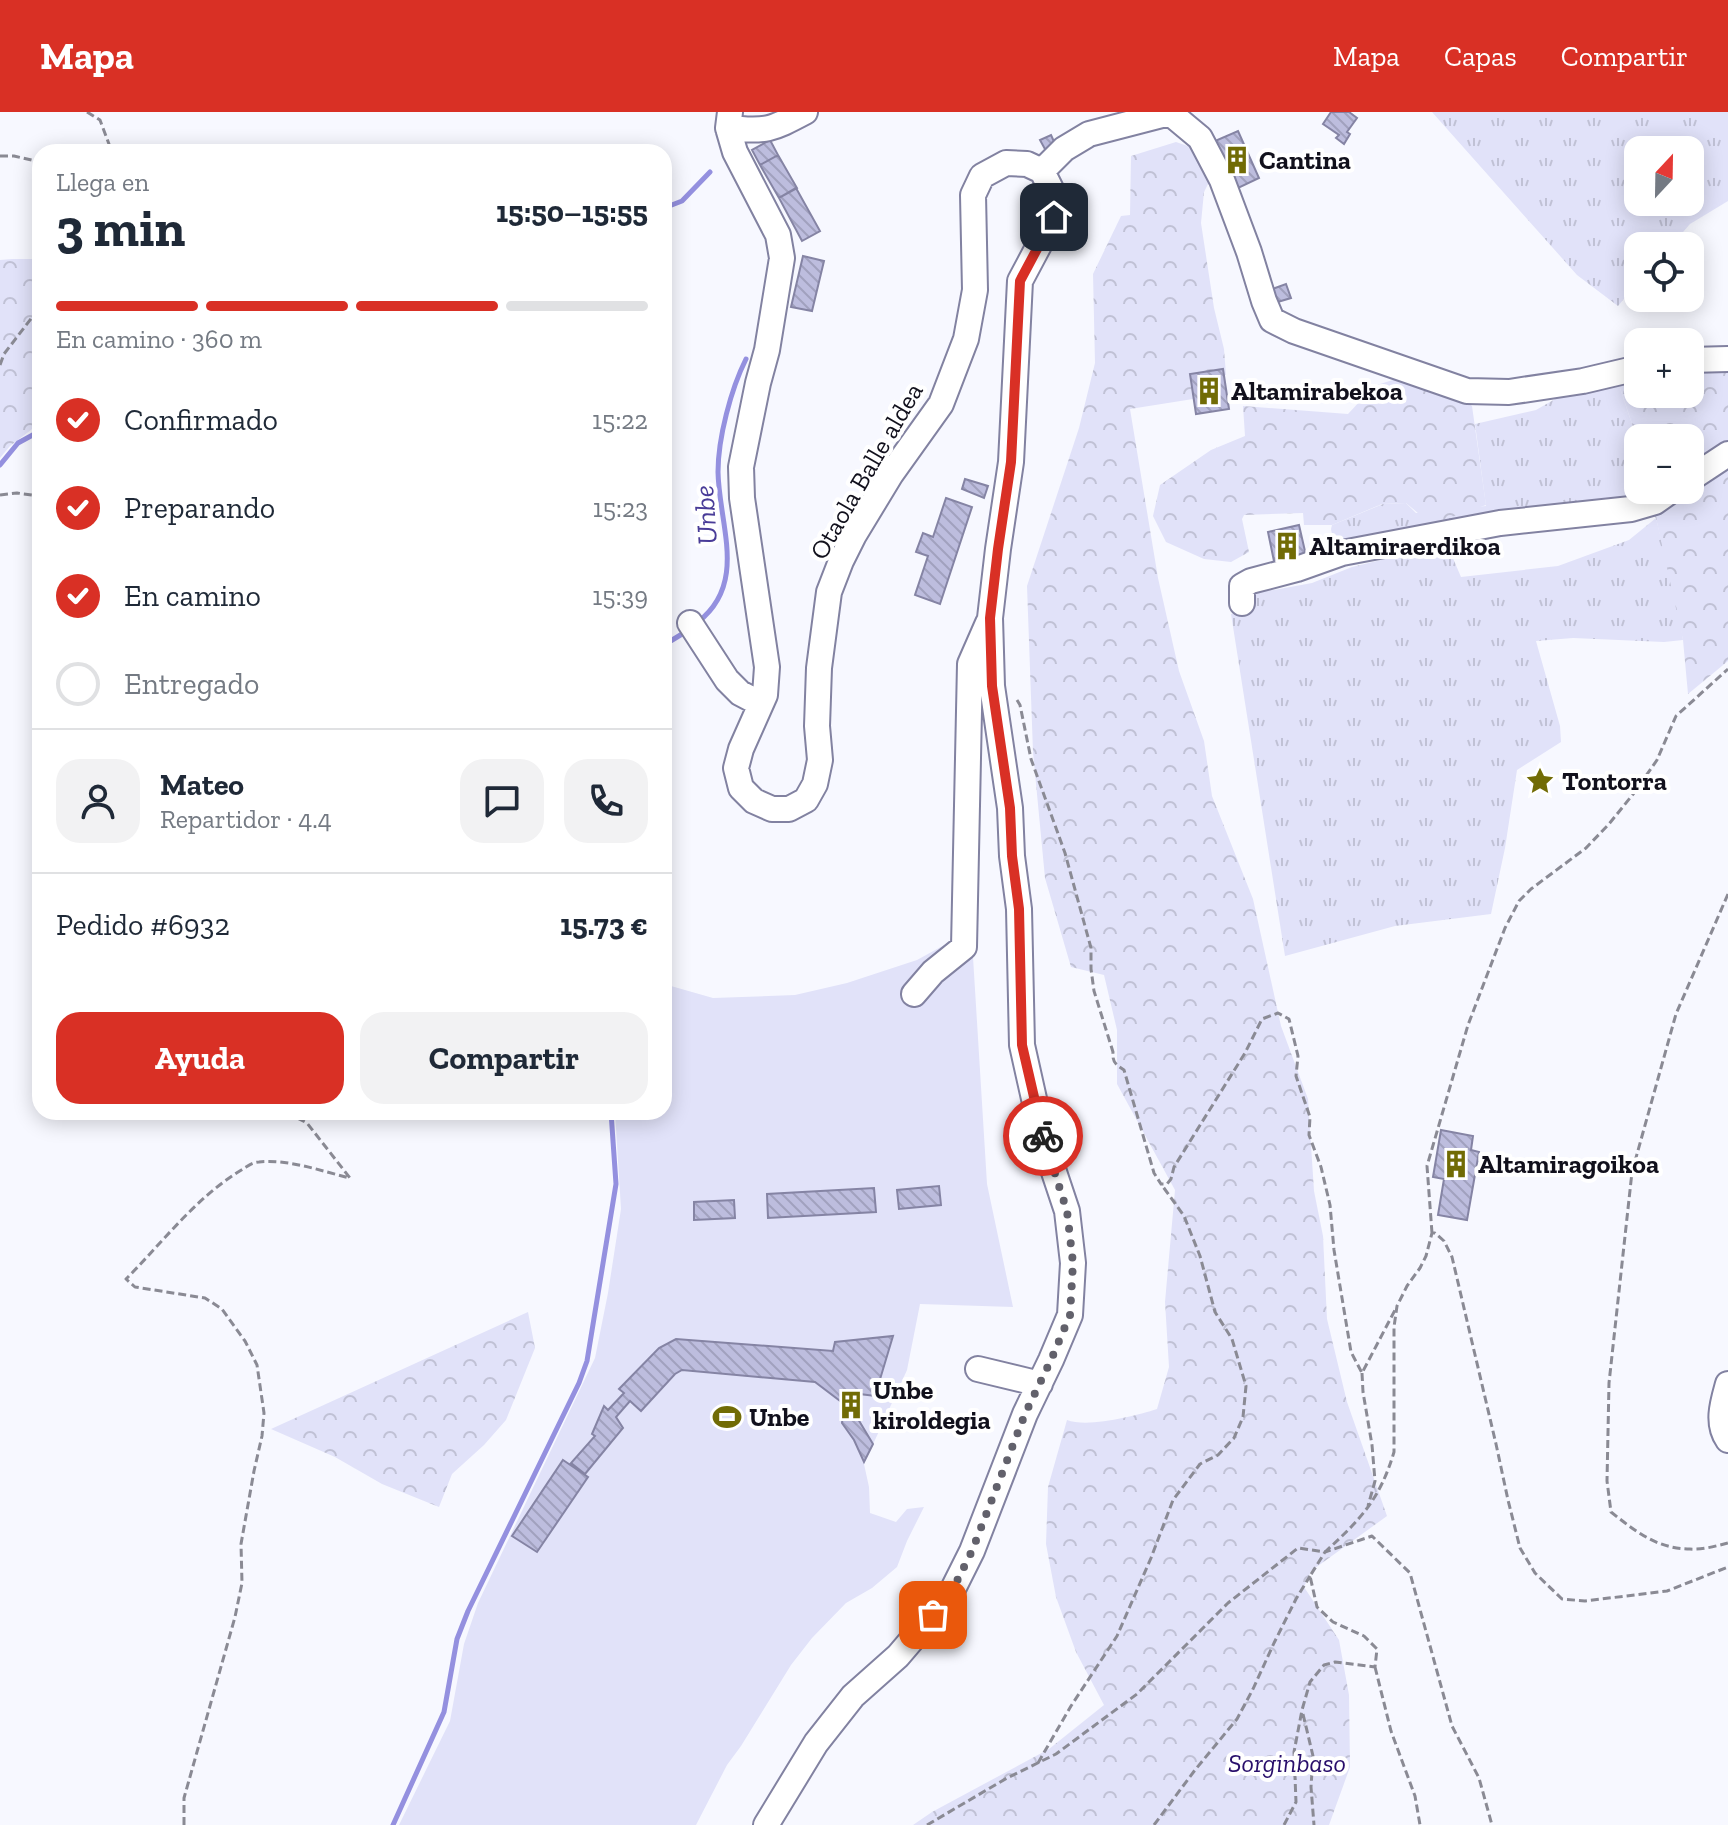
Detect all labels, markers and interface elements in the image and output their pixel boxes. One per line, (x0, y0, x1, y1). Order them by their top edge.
text: Mapa (40, 33, 134, 79)
text: Mapa (1333, 40, 1400, 73)
text: Capas (1444, 40, 1517, 73)
text: Compartir (1561, 40, 1688, 73)
north arrow (1624, 136, 1704, 216)
map controls (1624, 136, 1704, 504)
place label: Cantina (1259, 144, 1351, 176)
building icon: Cantina (1222, 145, 1252, 175)
text: Llega en (56, 166, 149, 198)
pin (1020, 183, 1088, 251)
text: 15:50–15:55 (496, 194, 648, 230)
icon: home (1032, 195, 1076, 239)
text: 3 min (56, 197, 185, 259)
button: locate (1624, 232, 1704, 312)
text: En camino · 360 m (56, 323, 262, 355)
button: + (1624, 328, 1704, 408)
place label: Altamirabekoa (1231, 375, 1403, 407)
building icon: Altamirabekoa (1194, 376, 1224, 406)
street label: Otaola Balle aldea (802, 377, 930, 565)
icon: check (56, 398, 100, 442)
text: Confirmado (124, 402, 278, 438)
text: 15:22 (592, 404, 648, 436)
button: − (1624, 424, 1704, 504)
water label: Unbe (687, 484, 724, 546)
icon: check (56, 486, 100, 530)
text: Preparando (124, 490, 275, 526)
text: 15:23 (593, 492, 648, 524)
place label: Altamiraerdikoa (1309, 530, 1501, 562)
building icon: Altamiraerdikoa (1272, 531, 1302, 561)
icon: check (56, 574, 100, 618)
text: En camino (124, 578, 261, 614)
text: 15:39 (592, 580, 648, 612)
text: Entregado (124, 666, 259, 702)
button: person (56, 759, 140, 843)
button: chat (460, 759, 544, 843)
button: phone (564, 759, 648, 843)
place label: Tontorra (1562, 765, 1667, 797)
place icon: Tontorra (1525, 766, 1555, 796)
text: Mateo (160, 767, 244, 803)
text: Repartidor · 4.4 (160, 803, 332, 835)
text: Pedido #6932 (56, 907, 230, 943)
text: 15.73 € (560, 907, 648, 943)
button: Ayuda (56, 1012, 344, 1104)
button: Compartir (360, 1012, 648, 1104)
courier (1003, 1096, 1083, 1176)
icon: bike (1021, 1114, 1065, 1158)
place label: Altamiragoikoa (1478, 1148, 1659, 1180)
building icon: Altamiragoikoa (1441, 1149, 1471, 1179)
place label: Unbe kiroldegia (873, 1374, 991, 1436)
building icon: Unbe kiroldegia (836, 1390, 866, 1420)
place label: Unbe (749, 1401, 810, 1433)
sports icon: Unbe (712, 1402, 742, 1432)
pin (899, 1581, 967, 1649)
icon: bag (911, 1593, 955, 1637)
park label: Sorginbaso (1228, 1747, 1346, 1779)

